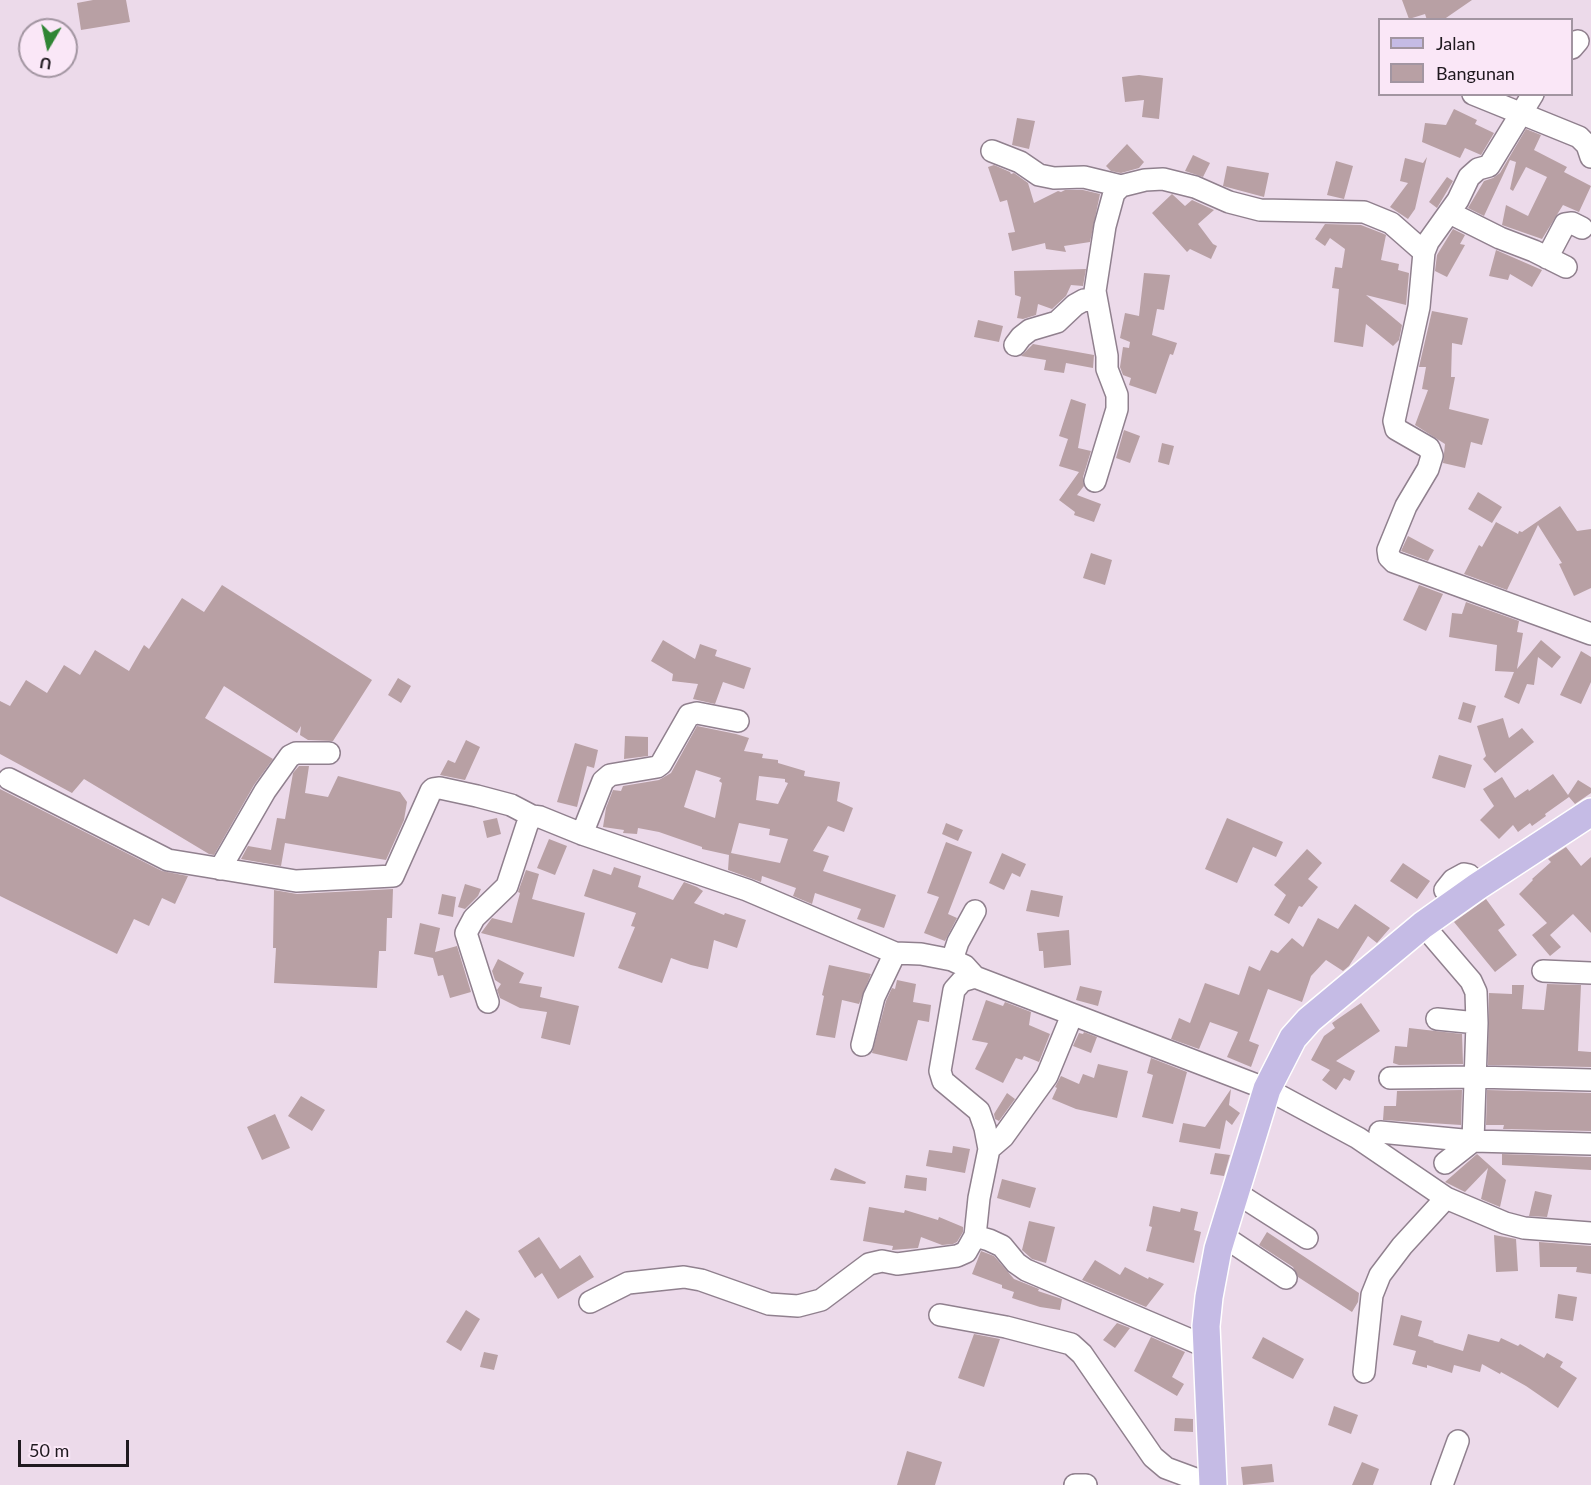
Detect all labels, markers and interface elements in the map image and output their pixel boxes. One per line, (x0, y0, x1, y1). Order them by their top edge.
north arrow (18, 18, 78, 78)
legend (1378, 18, 1573, 96)
text: Jalan (1436, 32, 1475, 54)
text: U (38, 54, 53, 75)
text: Bangunan (1436, 62, 1515, 84)
scale bar (21, 1428, 132, 1466)
text: 50 m (29, 1439, 69, 1461)

